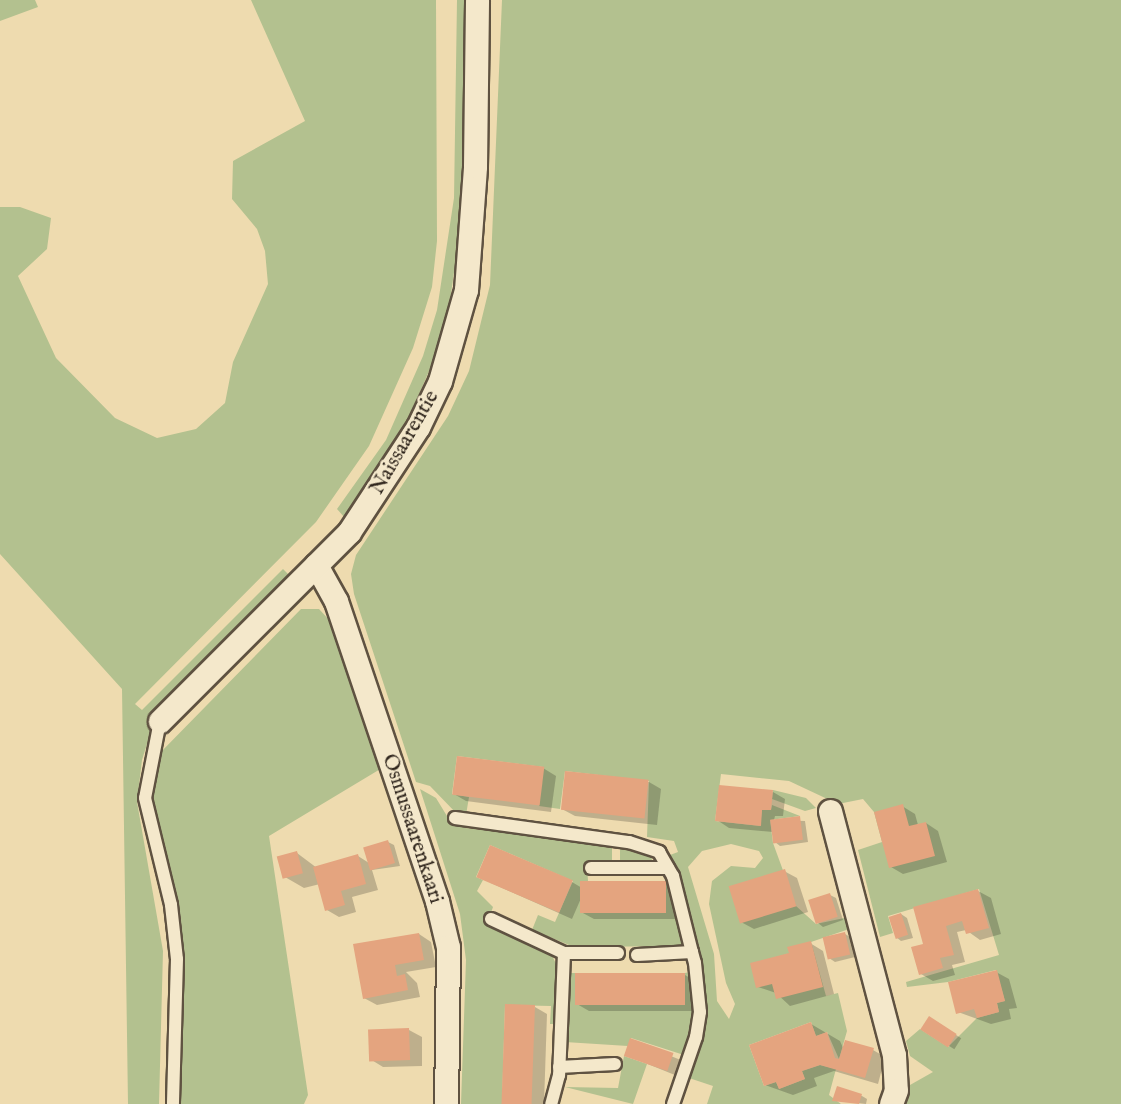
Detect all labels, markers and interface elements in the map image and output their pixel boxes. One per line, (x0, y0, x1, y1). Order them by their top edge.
street label: Naissaarentie (365, 386, 445, 500)
street label: Osmussaarenkaari (376, 751, 448, 907)

